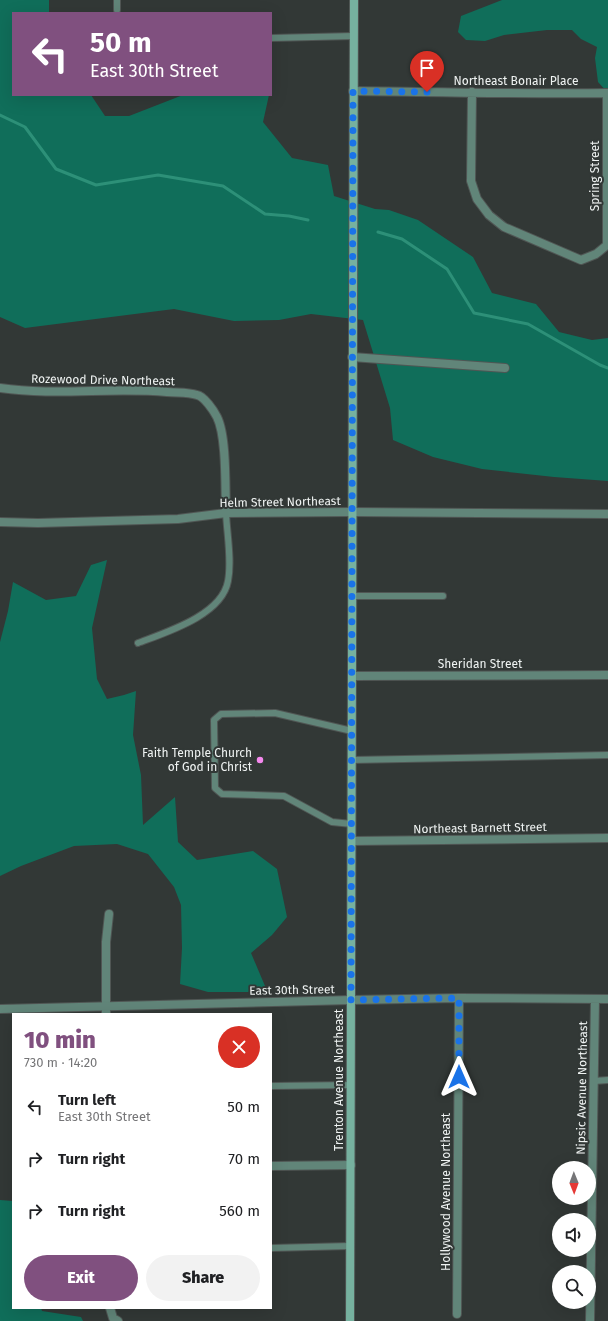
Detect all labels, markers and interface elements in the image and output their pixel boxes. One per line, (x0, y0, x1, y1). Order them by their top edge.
text: 50 m (90, 26, 152, 59)
icon: left (24, 28, 76, 80)
pin (410, 51, 444, 92)
icon: arrive (416, 57, 438, 79)
text: East 30th Street (90, 60, 218, 82)
street label: Northeast Bonair Place (453, 74, 579, 88)
street label: Spring Street (588, 140, 602, 211)
street label: Rozewood Drive Northeast (31, 372, 176, 388)
street label: Helm Street Northeast (219, 494, 341, 510)
street label: Sheridan Street (438, 657, 523, 671)
place label: Faith Temple Church of God in Christ (142, 746, 253, 774)
marker: Faith Temple Church of God in Christ (255, 755, 265, 765)
street label: Northeast Barnett Street (413, 820, 548, 836)
street label: East 30th Street (249, 982, 336, 998)
street label: Trenton Avenue Northeast (332, 1008, 346, 1151)
street label: Nipsic Avenue Northeast (574, 1020, 590, 1155)
text: 10 min (24, 1026, 96, 1054)
button: close (218, 1026, 260, 1068)
text: 730 m · 14:20 (24, 1055, 97, 1070)
position arrow (438, 1056, 480, 1098)
text: Turn left (58, 1091, 116, 1109)
icon: left (24, 1096, 46, 1118)
text: 50 m (227, 1098, 260, 1116)
text: East 30th Street (58, 1109, 151, 1124)
street label: Hollywood Avenue Northeast (439, 1112, 453, 1271)
icon: right (24, 1148, 46, 1170)
text: Turn right (58, 1150, 125, 1168)
text: 70 m (228, 1150, 260, 1168)
north arrow (552, 1161, 596, 1205)
map controls (552, 1161, 596, 1309)
icon: right (24, 1200, 46, 1222)
text: Turn right (58, 1202, 125, 1220)
text: 560 m (219, 1202, 260, 1220)
button: sound (552, 1213, 596, 1257)
button: Exit (24, 1255, 138, 1301)
button: Share (146, 1255, 260, 1301)
button: search (552, 1265, 596, 1309)

